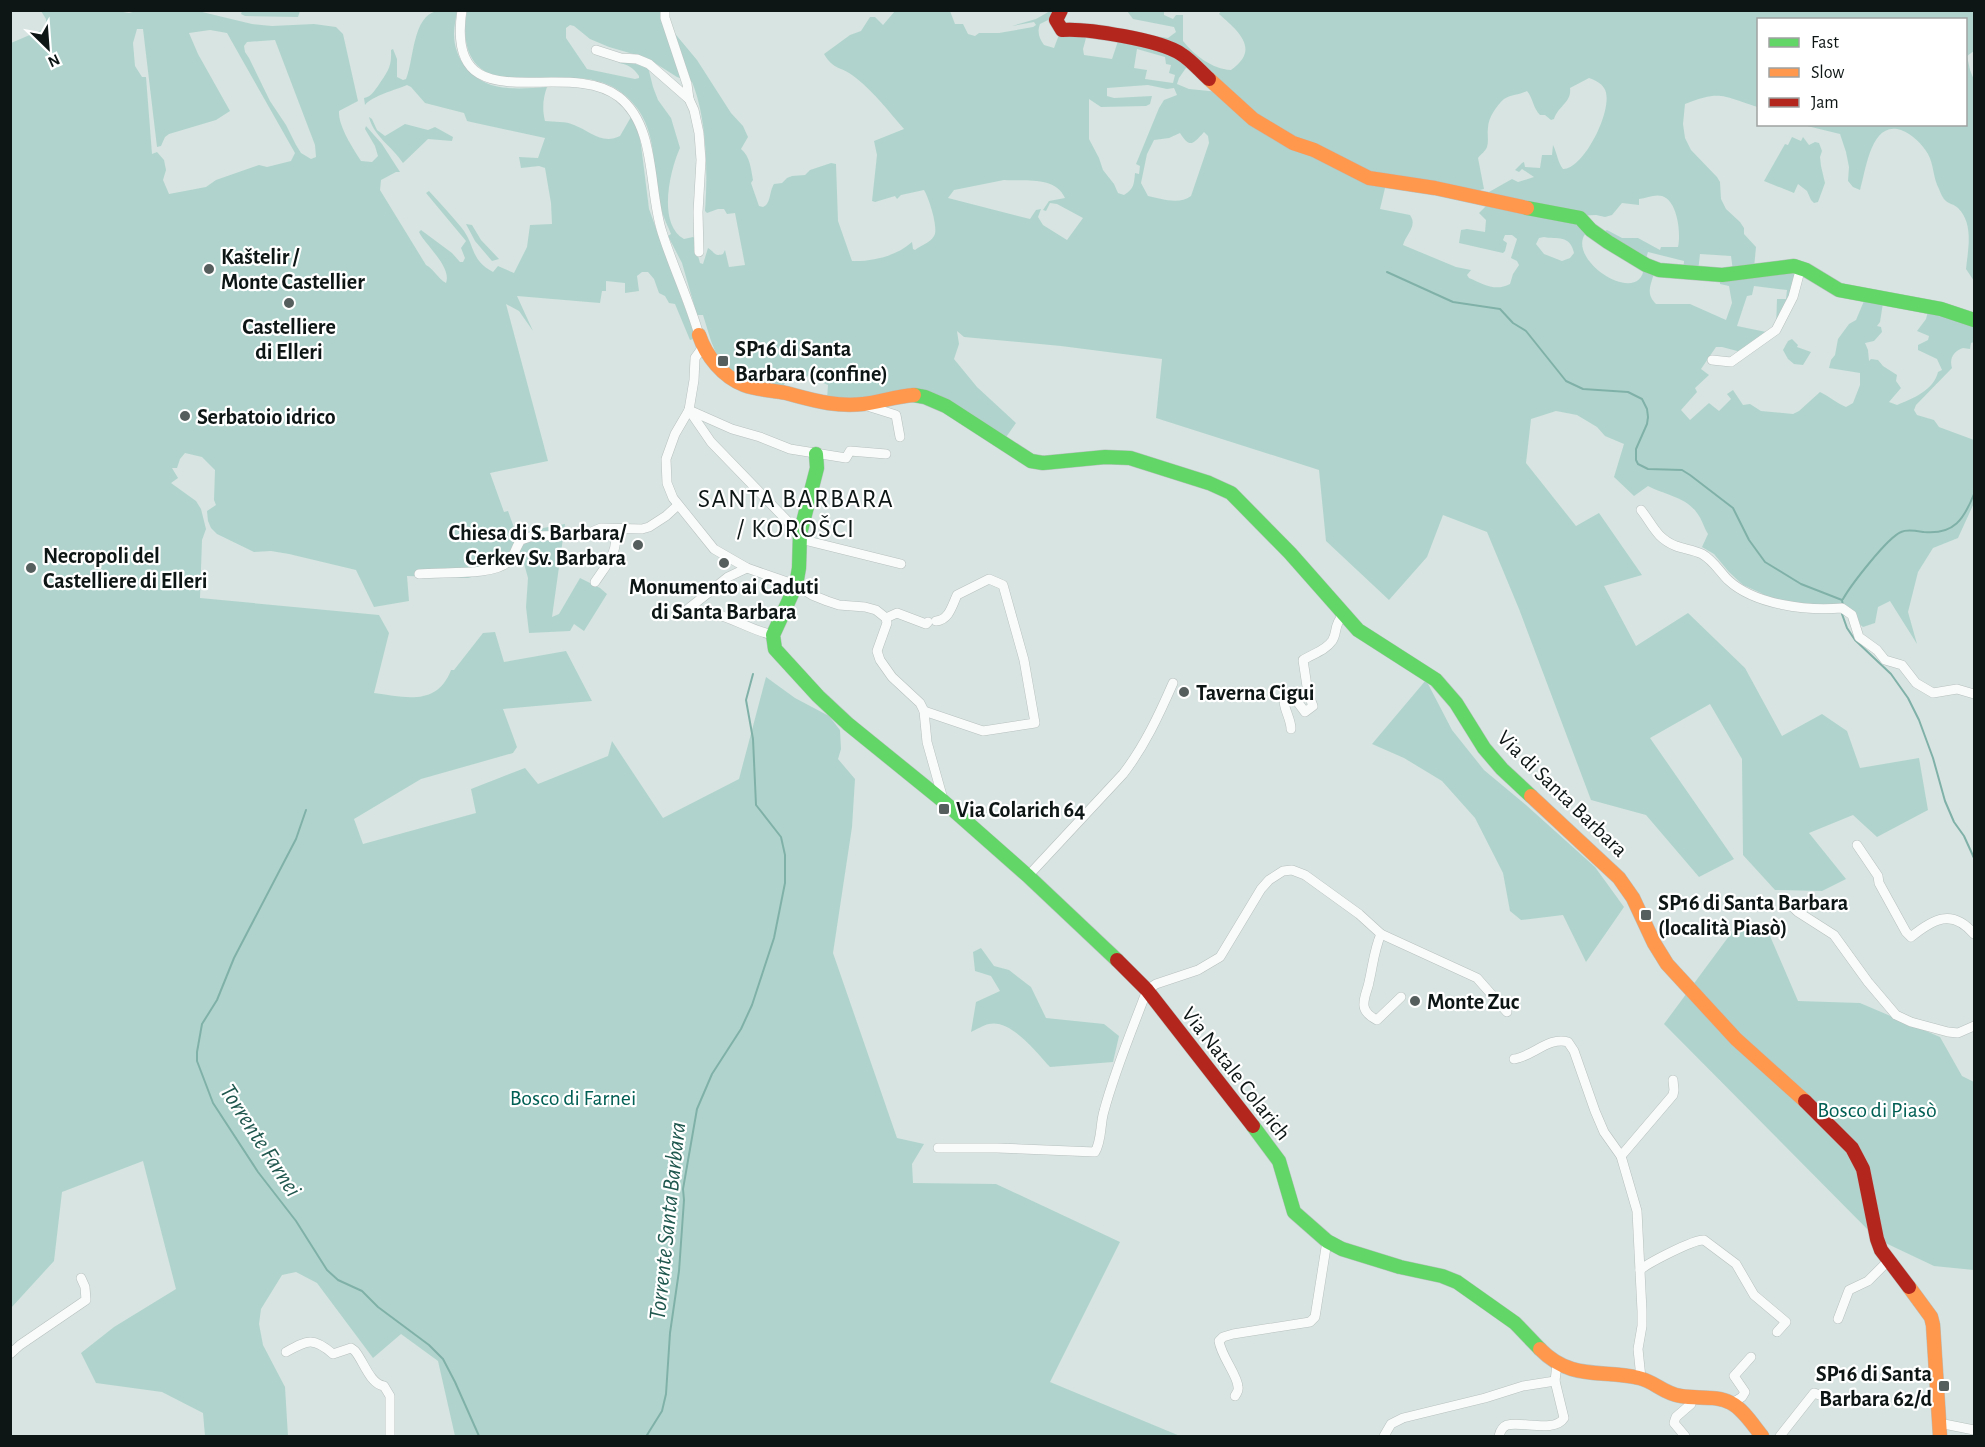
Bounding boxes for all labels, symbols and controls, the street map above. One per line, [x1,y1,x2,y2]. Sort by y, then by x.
north arrow [18,18,78,78]
legend [1757,18,1967,126]
text: Fast [1811,34,1839,52]
text: N [45,51,62,70]
text: Slow [1811,64,1844,82]
text: Jam [1811,94,1839,112]
place label: Kaštelir / Monte Castellier [221,246,365,293]
marker: Kaštelir / Monte Castellier [202,262,216,276]
marker: Castelliere di Elleri [282,296,296,310]
place label: Castelliere di Elleri [242,316,336,363]
place label: SP16 di Santa Barbara (confine) [735,338,888,385]
marker: SP16 di Santa Barbara (confine) [716,354,730,368]
place label: Serbatoio idrico [197,406,336,428]
marker: Serbatoio idrico [178,409,192,423]
district label: SANTA BARBARA / KOROŠCI [698,486,894,542]
place label: Chiesa di S. Barbara/ Cerkev Sv. Barbara [448,522,627,569]
marker: Chiesa di S. Barbara/ Cerkev Sv. Barbara [631,538,645,552]
place label: Necropoli del Castelliere di Elleri [43,545,207,592]
marker: Monumento ai Caduti di Santa Barbara [717,556,731,570]
marker: Necropoli del Castelliere di Elleri [24,561,38,575]
place label: Monumento ai Caduti di Santa Barbara [629,576,819,623]
place label: Taverna Cigui [1196,682,1315,704]
marker: Taverna Cigui [1177,685,1191,699]
street label: Via di Santa Barbara [1493,726,1631,861]
place label: Via Colarich 64 [956,799,1085,821]
marker: Via Colarich 64 [937,802,951,816]
place label: SP16 di Santa Barbara (località Piasò) [1658,892,1849,939]
marker: SP16 di Santa Barbara (località Piasò) [1639,908,1653,922]
place label: Monte Zuc [1427,991,1520,1013]
marker: Monte Zuc [1408,994,1422,1008]
street label: Via Natale Colarich [1178,1003,1295,1144]
water label: Torrente Farnei [215,1080,305,1201]
park label: Bosco di Farnei [510,1087,636,1109]
park label: Bosco di Piasò [1817,1099,1937,1121]
water label: Torrente Santa Barbara [646,1121,690,1321]
place label: SP16 di Santa Barbara 62/d [1816,1363,1932,1410]
marker: SP16 di Santa Barbara 62/d [1937,1379,1951,1393]

